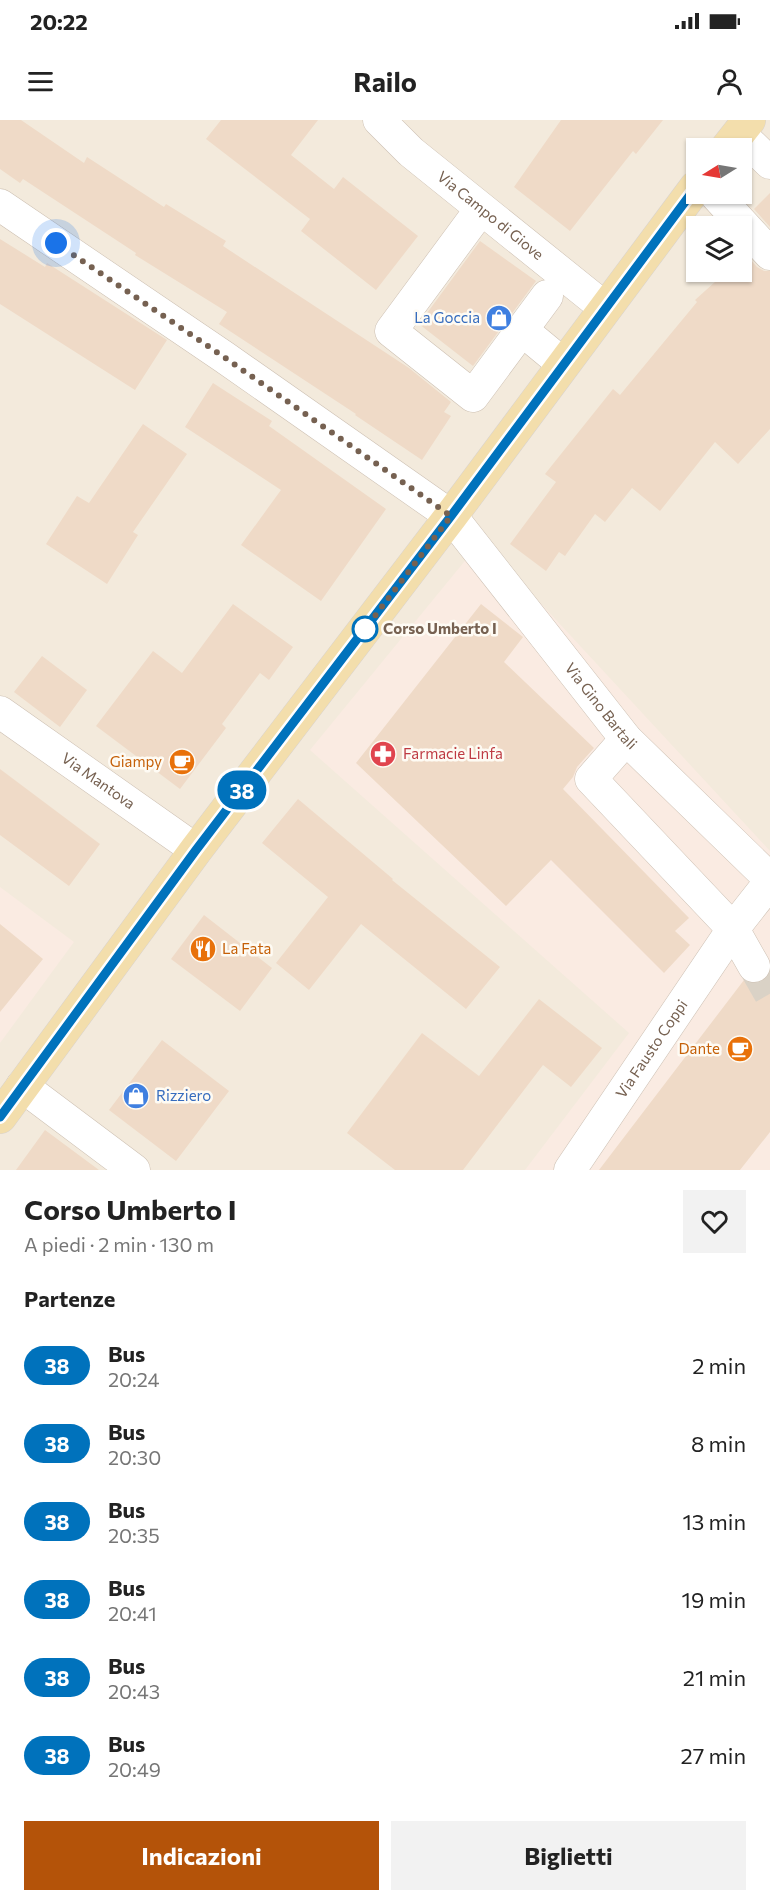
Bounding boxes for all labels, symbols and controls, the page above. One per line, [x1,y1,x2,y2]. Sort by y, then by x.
text: 20:22 [30,8,88,35]
icon: menu [24,65,57,98]
text: Railo [353,65,417,98]
icon: person [713,65,746,98]
north arrow [686,138,752,204]
map controls [686,138,752,282]
street label: Via Campo di Giove [434,167,548,263]
button: layers [686,216,752,282]
your location [41,228,71,258]
shop icon: La Goccia [484,303,514,333]
place label: La Goccia [414,308,480,326]
marker: Corso Umberto I [352,616,378,642]
place label: Corso Umberto I [383,619,497,637]
street label: Via Gino Bartali [562,659,641,753]
pharmacy icon: Farmacie Linfa [368,739,398,769]
place label: Farmacie Linfa [403,744,503,762]
cafe icon: Giampy [167,747,197,777]
street label: Via Mantova [58,748,139,812]
place label: Giampy [110,752,162,770]
line badge: 38 [215,770,269,810]
text: 38 [229,778,255,803]
restaurant icon: La Fata [188,934,218,964]
place label: La Fata [222,939,271,957]
street label: Via Fausto Coppi [611,996,691,1101]
cafe icon: Dante [725,1034,755,1064]
place label: Dante [679,1039,720,1057]
shop icon: Rizziero [121,1081,151,1111]
place label: Rizziero [156,1086,211,1104]
button: heart [683,1190,746,1253]
text: Corso Umberto I [24,1192,236,1226]
text: A piedi · 2 min · 130 m [24,1232,214,1256]
text: Partenze [24,1285,115,1312]
text: Bus [108,1340,145,1367]
text: 2 min [692,1352,746,1379]
text: 38 [44,1353,70,1378]
text: 20:24 [108,1367,160,1391]
text: Bus [108,1418,145,1445]
text: 8 min [691,1430,746,1457]
text: 38 [44,1431,70,1456]
text: 20:30 [108,1445,161,1469]
text: Bus [108,1496,145,1523]
text: 13 min [682,1508,746,1535]
text: 38 [44,1509,70,1534]
text: 20:35 [108,1523,160,1547]
text: Bus [108,1574,145,1601]
text: 19 min [682,1586,746,1613]
text: 38 [44,1587,70,1612]
text: 20:41 [108,1601,157,1625]
text: Bus [108,1652,145,1679]
text: 21 min [683,1664,746,1691]
text: 38 [44,1665,70,1690]
text: 20:43 [108,1679,160,1703]
text: Bus [108,1730,145,1757]
text: 27 min [681,1742,746,1769]
text: 38 [44,1743,70,1768]
text: 20:49 [108,1757,161,1781]
button: Indicazioni [24,1821,379,1890]
button: Biglietti [391,1821,746,1890]

